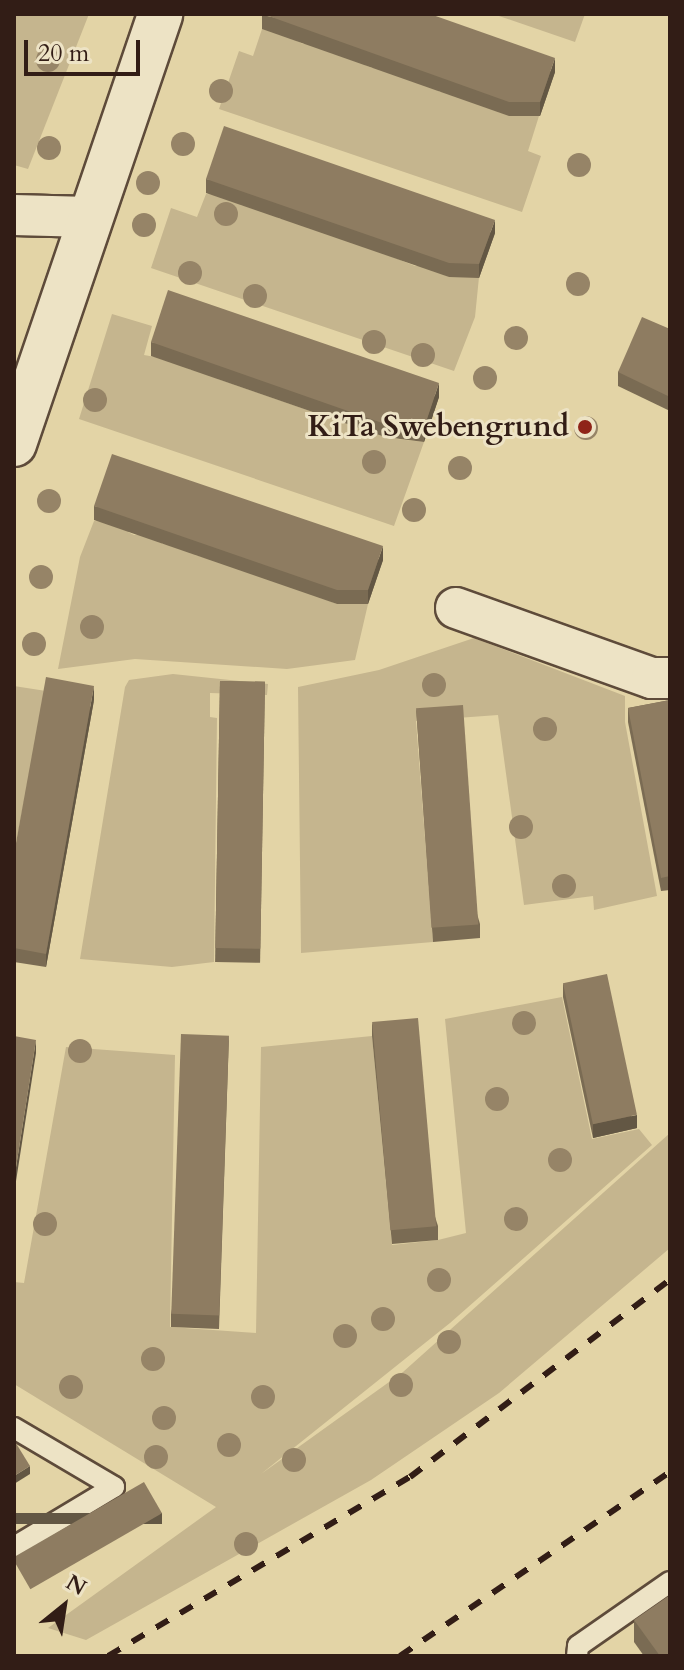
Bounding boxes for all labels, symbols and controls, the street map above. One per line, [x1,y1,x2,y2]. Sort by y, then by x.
scale bar [28,24,144,74]
text: 20 m [38,37,89,70]
place label: KiTa Swebengrund [308,409,569,445]
marker: KiTa Swebengrund [576,418,594,436]
north arrow [24,1566,104,1646]
text: N [60,1567,92,1603]

